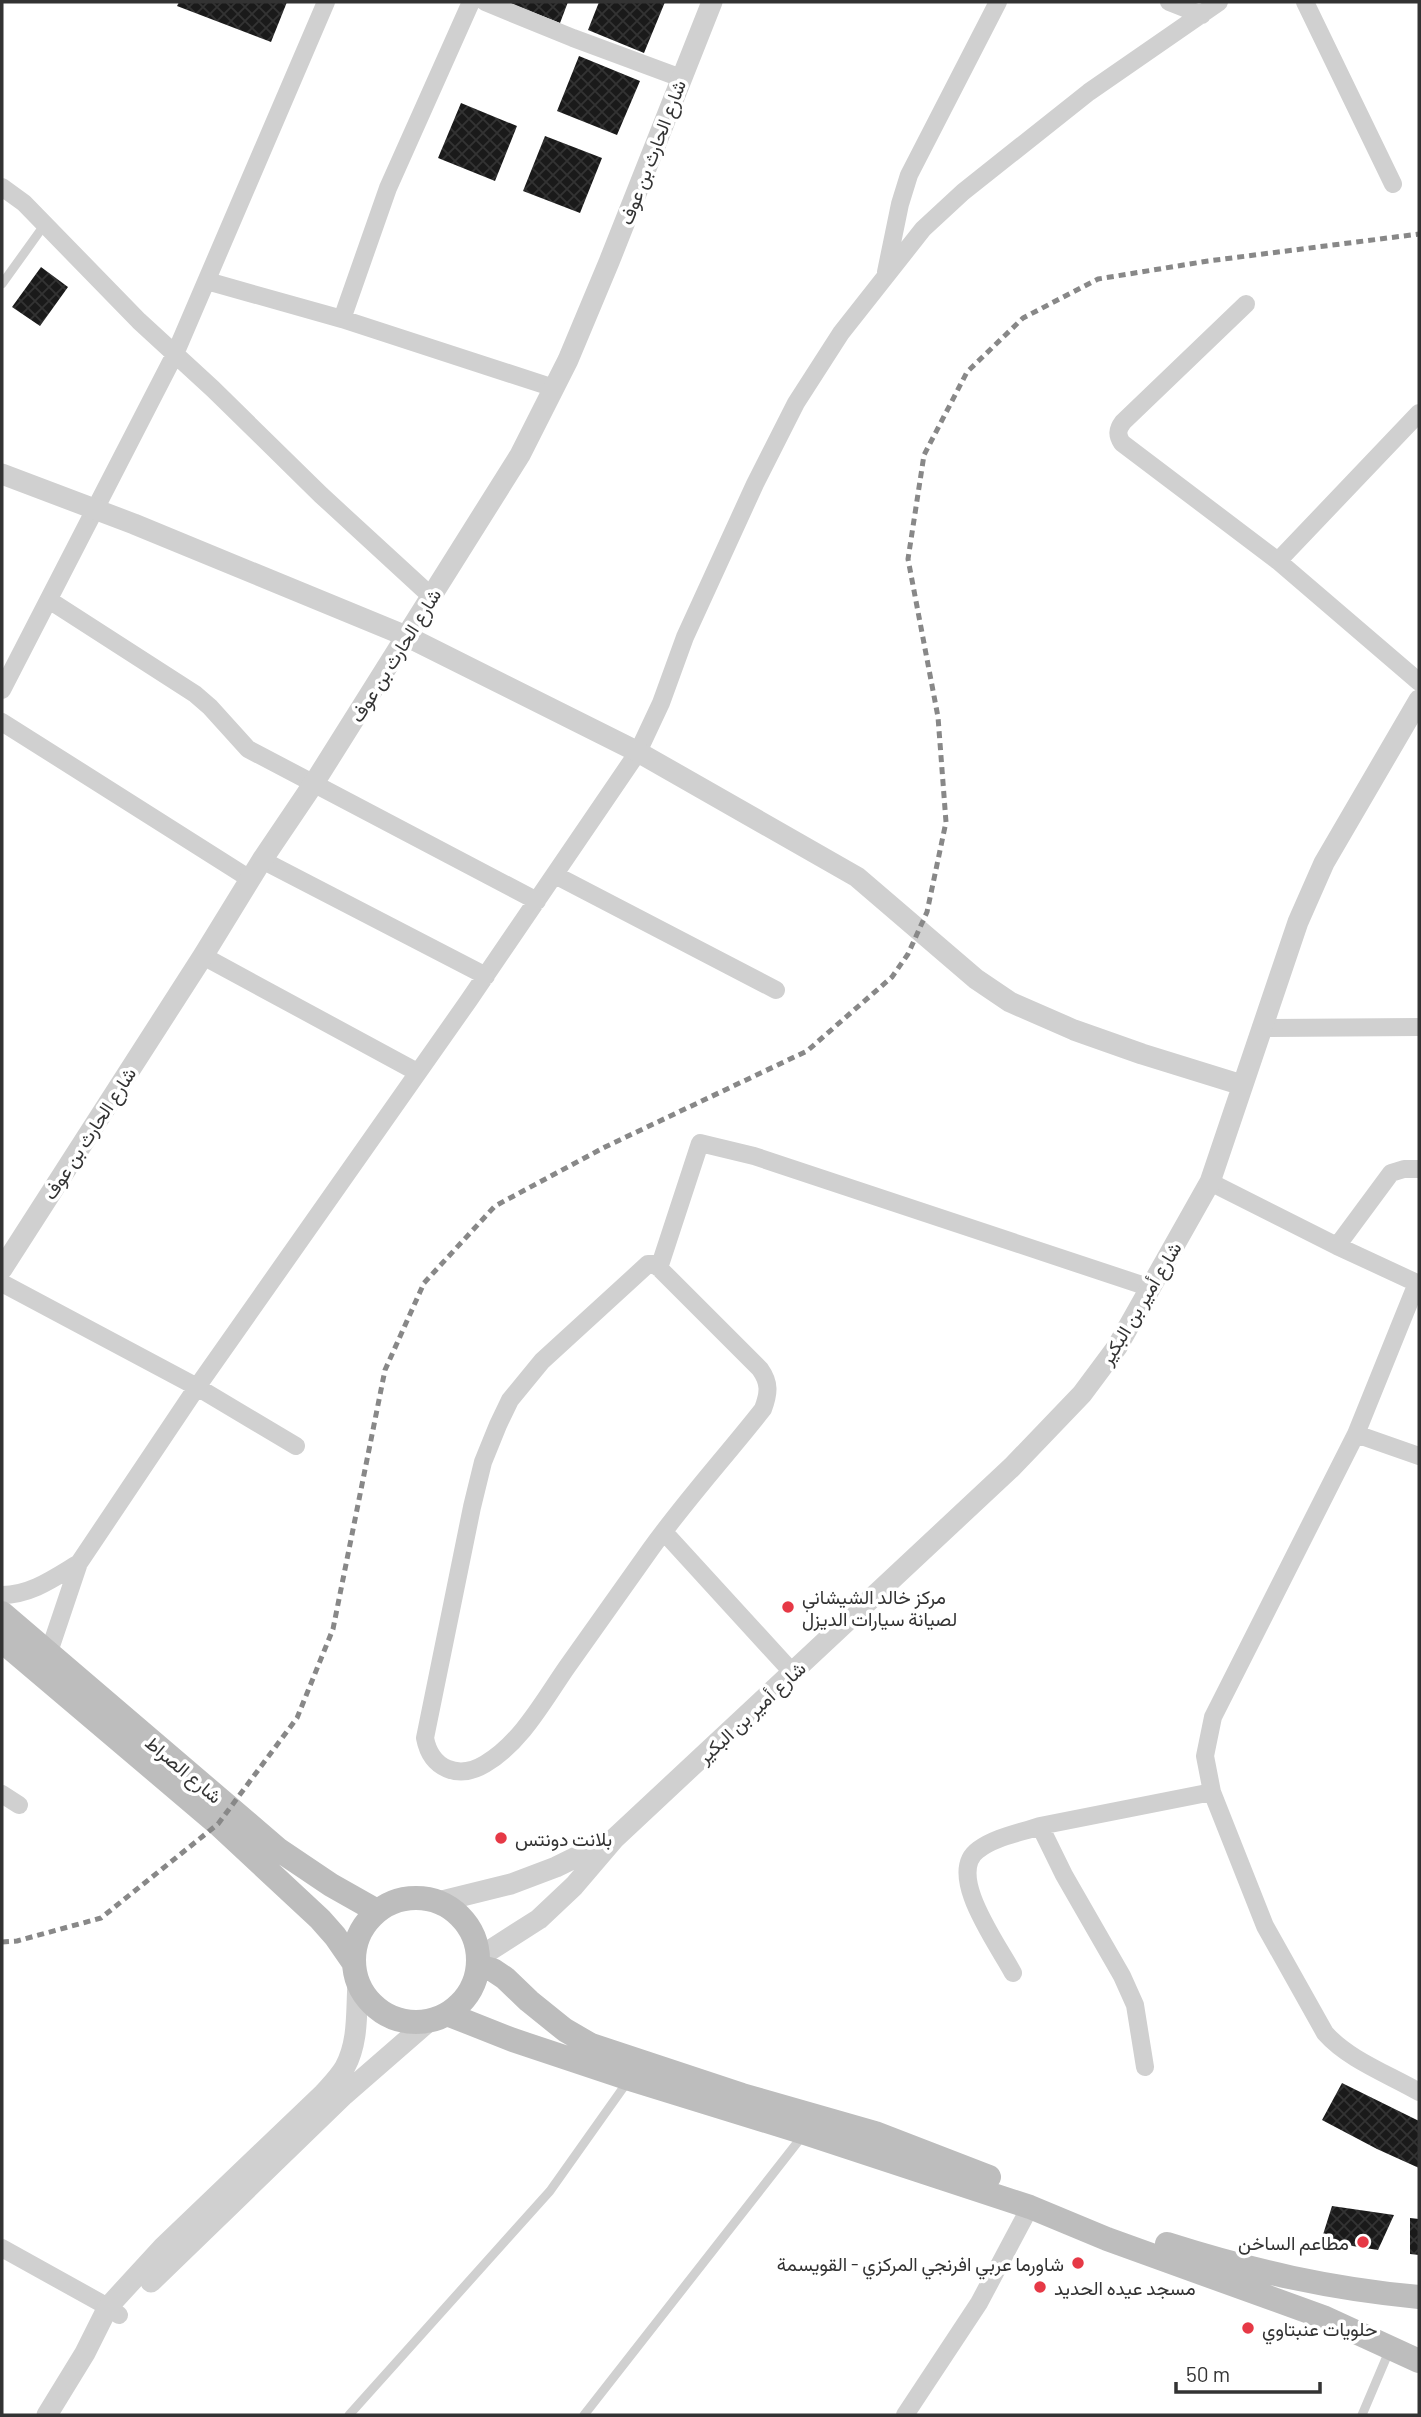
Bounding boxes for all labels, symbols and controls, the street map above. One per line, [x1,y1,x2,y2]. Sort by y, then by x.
street label: شارع الحارث بن عوف [614,76,692,228]
street label: شارع الحارث بن عوف [345,584,447,727]
street label: شارع الحارث بن عوف [38,1062,142,1205]
street label: شارع أمير بن البكير [1094,1237,1187,1371]
place label: مركز خالد الشيشاني لصيانة سيارات الديزل [802,1585,957,1631]
marker: مركز خالد الشيشاني لصيانة سيارات الديزل [780,1599,796,1615]
street label: شارع أمير بن البكير [691,1656,811,1770]
street label: شارع الصراط [140,1730,227,1809]
place label: بلانت دونتس [515,1827,612,1851]
marker: بلانت دونتس [493,1830,509,1846]
place label: مطاعم الساخن [1238,2231,1349,2256]
marker: مطاعم الساخن [1355,2234,1371,2250]
place label: شاورما عربي افرنجي المركزي - القويسمة [777,2252,1064,2280]
marker: شاورما عربي افرنجي المركزي - القويسمة [1070,2255,1086,2271]
place label: مسجد عيده الحديد [1054,2276,1196,2300]
marker: مسجد عيده الحديد [1032,2279,1048,2295]
place label: حلويات عنبتاوي [1262,2317,1378,2345]
marker: حلويات عنبتاوي [1240,2320,1256,2336]
scale bar [1176,2350,1320,2394]
text: 50 m [1186,2361,1230,2386]

